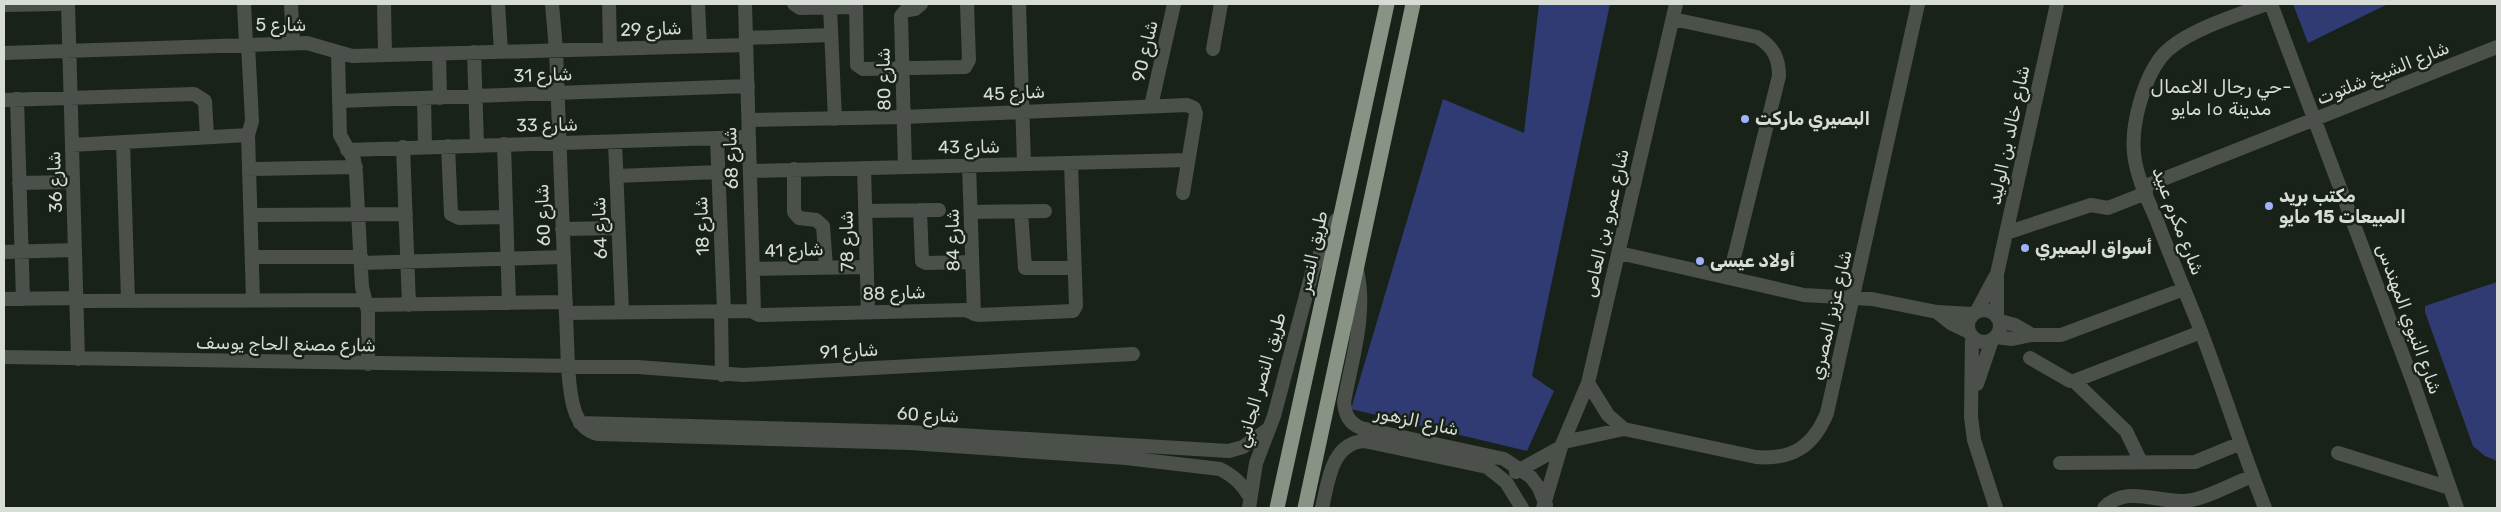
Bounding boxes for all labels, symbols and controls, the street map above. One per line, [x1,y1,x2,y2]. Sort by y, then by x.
street label: شارع 5 [256,14,307,37]
street label: شارع 29 [620,17,682,42]
street label: شارع 90 [1127,18,1164,84]
street label: شارع الشيخ شلتوت [2313,36,2453,111]
street label: شارع 80 [872,47,897,111]
street label: شارع 31 [513,63,573,88]
street label: شارع خالد بن الوليد [1983,63,2035,207]
district label: حي رجال الاعمال- مدينة ١٥ مايو [2150,75,2292,120]
street label: شارع 45 [982,80,1046,107]
place label: البصيري ماركت [1755,108,1870,132]
street label: شارع 33 [516,113,578,138]
marker: البصيري ماركت [1739,113,1751,125]
street label: شارع 68 [719,126,744,190]
street label: شارع 43 [938,135,1000,160]
street label: شارع عمرو بن العاص [1578,147,1635,300]
street label: شارع 36 [43,151,68,213]
street label: شارع مكرم عبيد [2146,164,2209,279]
street label: شارع 60 [531,183,556,247]
place label: مكتب بريد المبيعات 15 مايو [2279,185,2406,228]
street label: شارع 64 [588,196,613,260]
street label: شارع 18 [690,196,715,256]
marker: مكتب بريد المبيعات 15 مايو [2263,200,2275,212]
street label: شارع 84 [941,208,966,272]
street label: طريق النصر [1293,209,1332,296]
street label: شارع 78 [835,210,860,272]
place label: أسواق البصيري [2035,237,2152,261]
street label: شارع 41 [764,238,824,263]
street label: شارع النبوي المهندس [2371,241,2446,398]
marker: أسواق البصيري [2019,242,2031,254]
street label: شارع عزيز المصري [1805,248,1858,382]
place label: أولاد عيسى [1710,250,1795,272]
marker: أولاد عيسى [1694,255,1706,267]
street label: شارع 88 [862,281,926,306]
street label: طريق النصر الجانبي [1231,310,1293,451]
street label: شارع مصنع الحاج يوسف [196,331,376,359]
street label: شارع 91 [819,338,879,365]
street label: شارع الزهور [1372,401,1461,442]
street label: شارع 60 [896,402,960,429]

